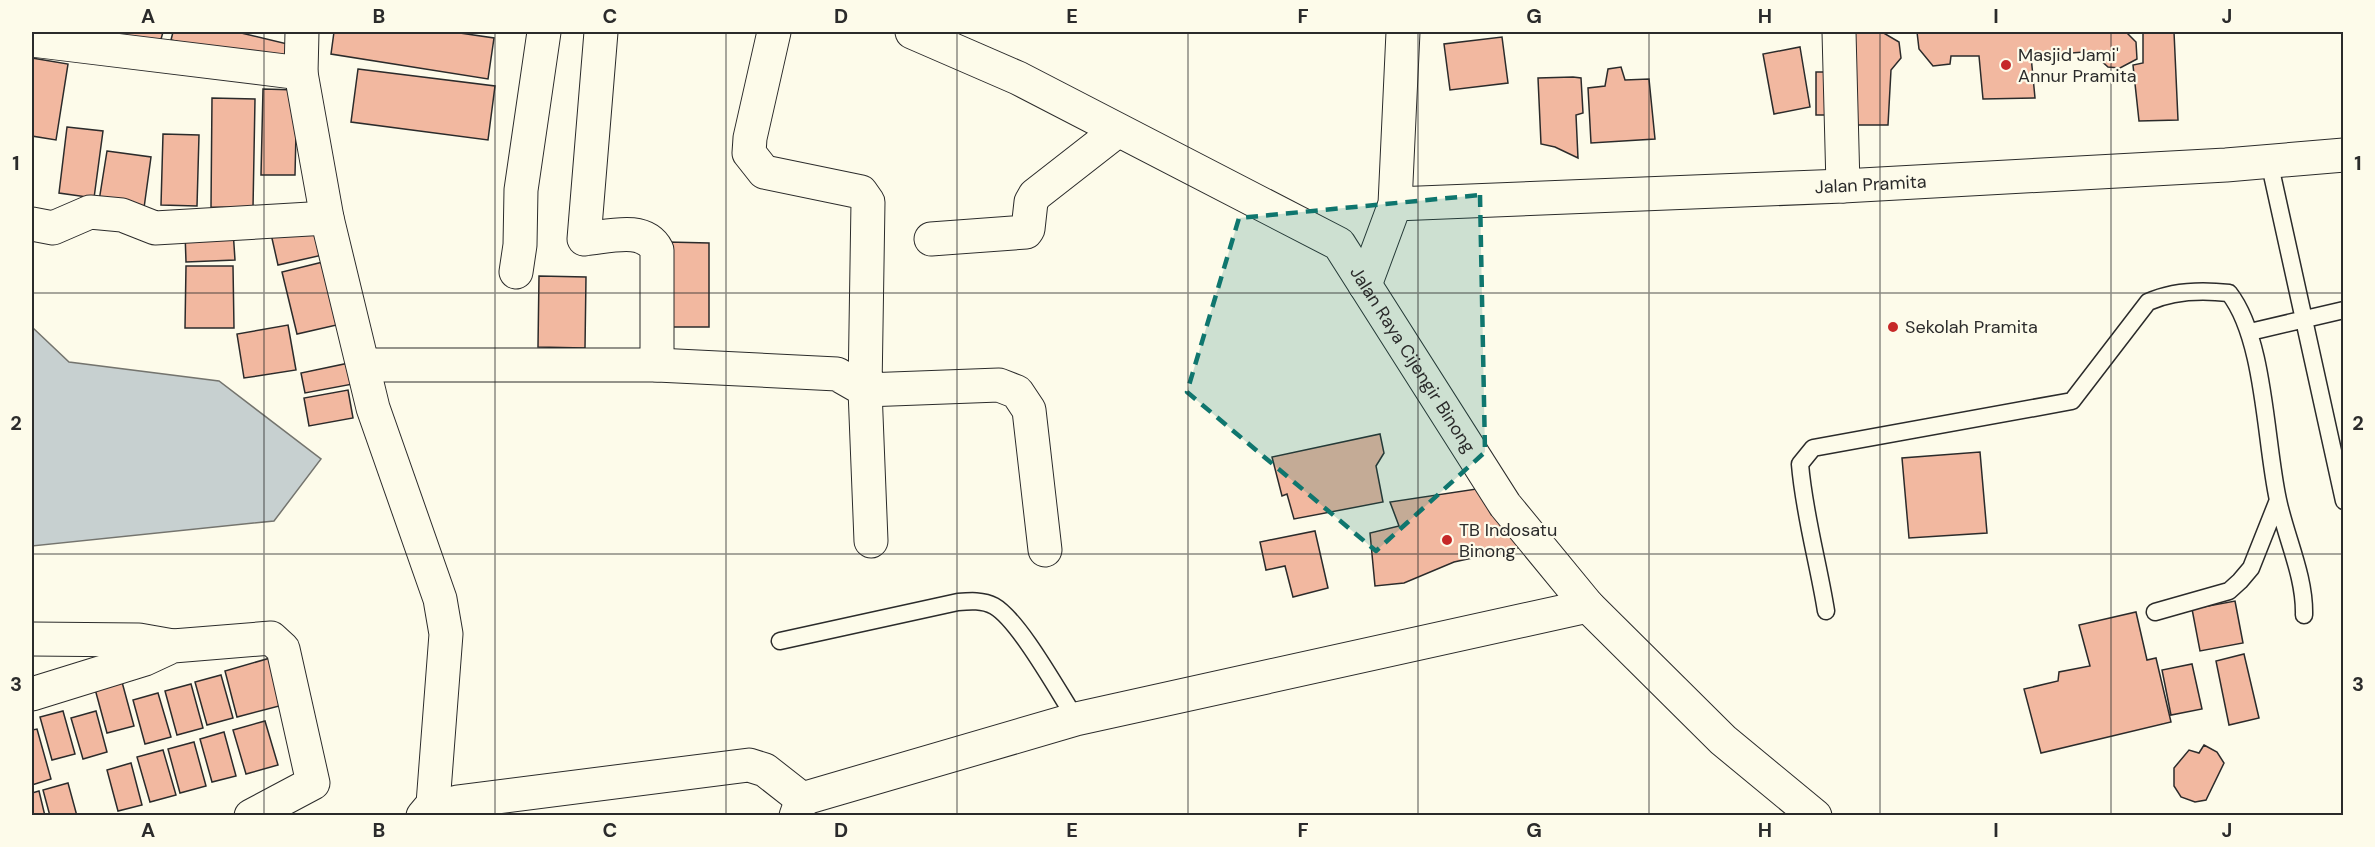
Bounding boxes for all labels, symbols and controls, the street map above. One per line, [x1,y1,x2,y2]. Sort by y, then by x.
text: A [141,3,155,29]
text: B [373,3,385,29]
text: C [603,3,617,29]
text: D [834,3,848,29]
text: E [1066,3,1078,29]
text: F [1297,3,1309,29]
text: G [1526,3,1542,29]
text: H [1758,3,1772,29]
text: I [1993,3,1999,29]
text: J [2222,3,2232,29]
place label: Masjid Jami' Annur Pramita [2018,43,2136,88]
marker: Masjid Jami' Annur Pramita [1999,58,2013,72]
text: 1 [12,150,20,176]
text: 1 [2354,150,2362,176]
street label: Jalan Pramita [1814,169,1927,199]
street label: Jalan Raya Cijengir Binong [1344,262,1481,457]
place label: Sekolah Pramita [1905,315,2038,339]
marker: Sekolah Pramita [1886,320,1900,334]
text: 2 [10,410,22,436]
text: 2 [2352,410,2364,436]
place label: TB Indosatu Binong [1459,518,1557,563]
marker: TB Indosatu Binong [1440,533,1454,547]
text: 3 [10,671,22,697]
text: 3 [2352,671,2364,697]
text: A [141,817,155,843]
text: B [373,817,385,843]
text: C [603,817,617,843]
text: D [834,817,848,843]
text: E [1066,817,1078,843]
text: F [1297,817,1309,843]
text: G [1526,817,1542,843]
text: H [1758,817,1772,843]
text: I [1993,817,1999,843]
text: J [2222,817,2232,843]

